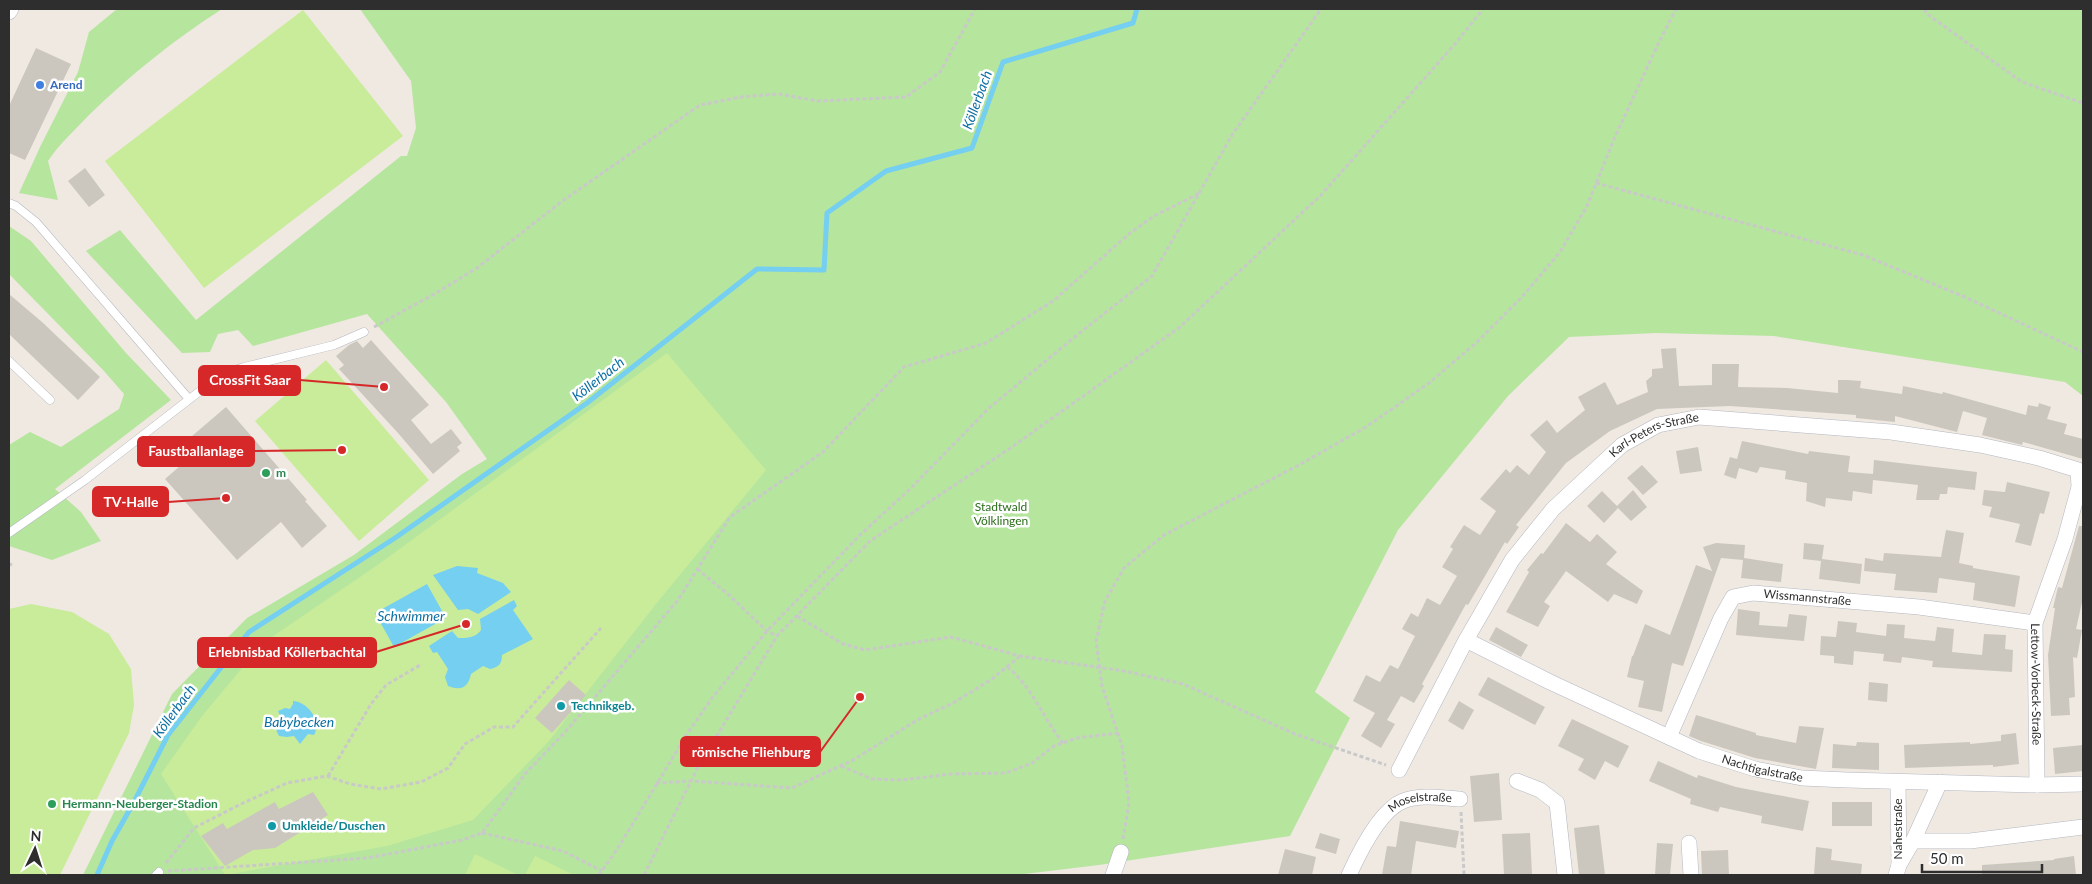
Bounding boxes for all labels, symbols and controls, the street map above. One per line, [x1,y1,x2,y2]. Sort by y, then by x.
water label: Köllerbach [958,68,995,132]
place label: Arend [49,77,83,92]
marker: Arend [34,79,46,91]
water label: Köllerbach [568,353,627,404]
callout: CrossFit Saar [199,366,300,395]
text: CrossFit Saar [209,371,292,388]
street label: Karl-Peters-Straße [1606,409,1700,460]
callout: Faustballanlage [138,437,254,466]
text: Faustballanlage [148,442,244,459]
place label: m [276,465,286,480]
marker: m [260,467,272,479]
callout: TV-Halle [93,487,168,516]
text: TV-Halle [103,493,159,510]
park label: Stadtwald Völklingen [974,499,1028,528]
street label: Wissmannstraße [1763,586,1852,608]
water label: Schwimmer [377,607,445,624]
street label: Lettow-Vorbeck-Straße [2028,623,2045,745]
callout: Erlebnisbad Köllerbachtal [198,638,376,667]
text: Erlebnisbad Köllerbachtal [208,643,366,660]
water label: Köllerbach [149,681,199,741]
place label: Technikgeb. [571,698,634,713]
marker: Technikgeb. [555,700,567,712]
water label: Babybecken [264,713,334,730]
callout: römische Fliehburg [681,737,820,766]
text: römische Fliehburg [692,743,811,760]
street label: Nachtigalstraße [1720,751,1804,785]
street label: Moselstraße [1385,789,1453,815]
place label: Hermann-Neuberger-Stadion [62,796,218,811]
marker: Hermann-Neuberger-Stadion [46,798,58,810]
street label: Nahestraße [1890,798,1905,860]
place label: Umkleide/Duschen [282,818,385,833]
marker: Umkleide/Duschen [266,820,278,832]
north arrow [10,824,60,874]
text: N [30,827,42,844]
scale bar [1922,842,2042,874]
text: 50 m [1930,849,1964,867]

